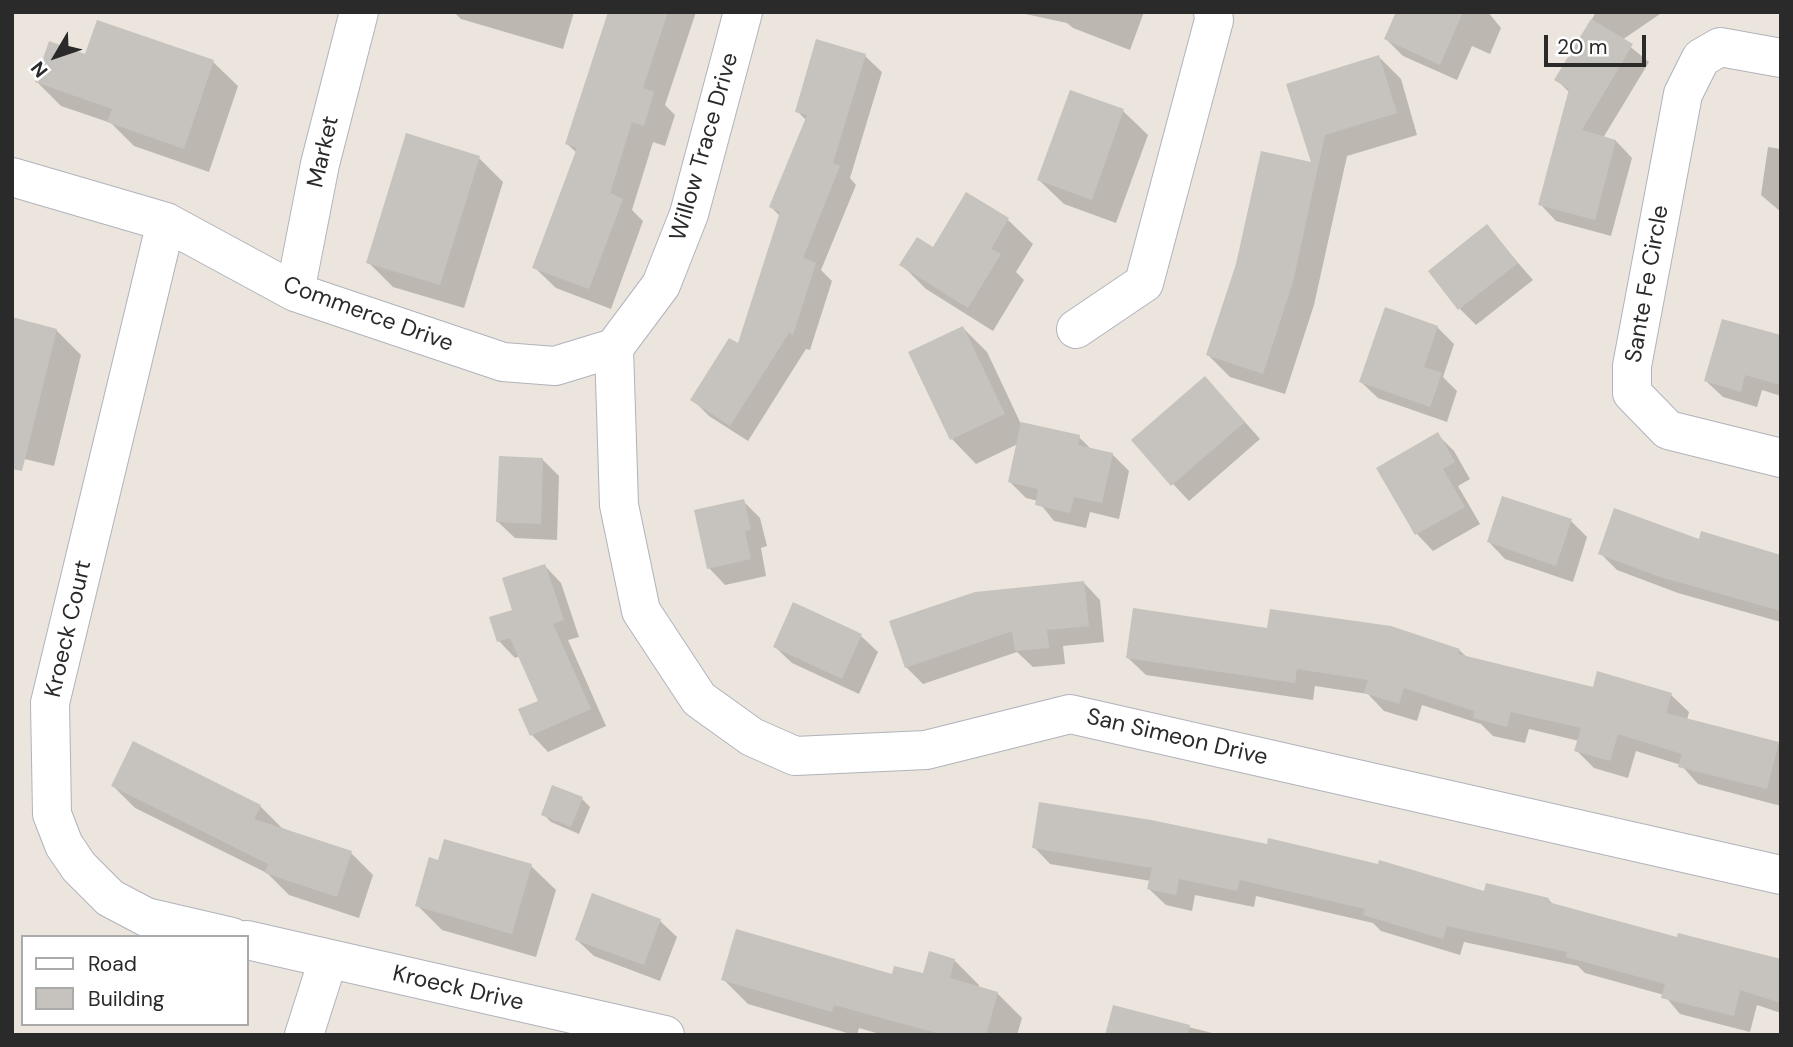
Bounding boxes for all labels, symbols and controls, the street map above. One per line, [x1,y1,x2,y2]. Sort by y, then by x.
north arrow [21,21,91,91]
scale bar [1548,21,1650,65]
text: 20 m [1557,33,1608,61]
street label: Willow Trace Drive [665,50,745,244]
text: N [25,56,53,83]
street label: Market [302,113,346,191]
street label: Sante Fe Circle [1621,203,1675,365]
street label: Commerce Drive [279,271,457,359]
street label: Kroeck Court [40,558,98,700]
street label: San Simeon Drive [1084,704,1270,772]
legend [21,935,248,1026]
text: Road [88,950,137,978]
street label: Kroeck Drive [390,961,526,1017]
text: Building [88,985,164,1013]

